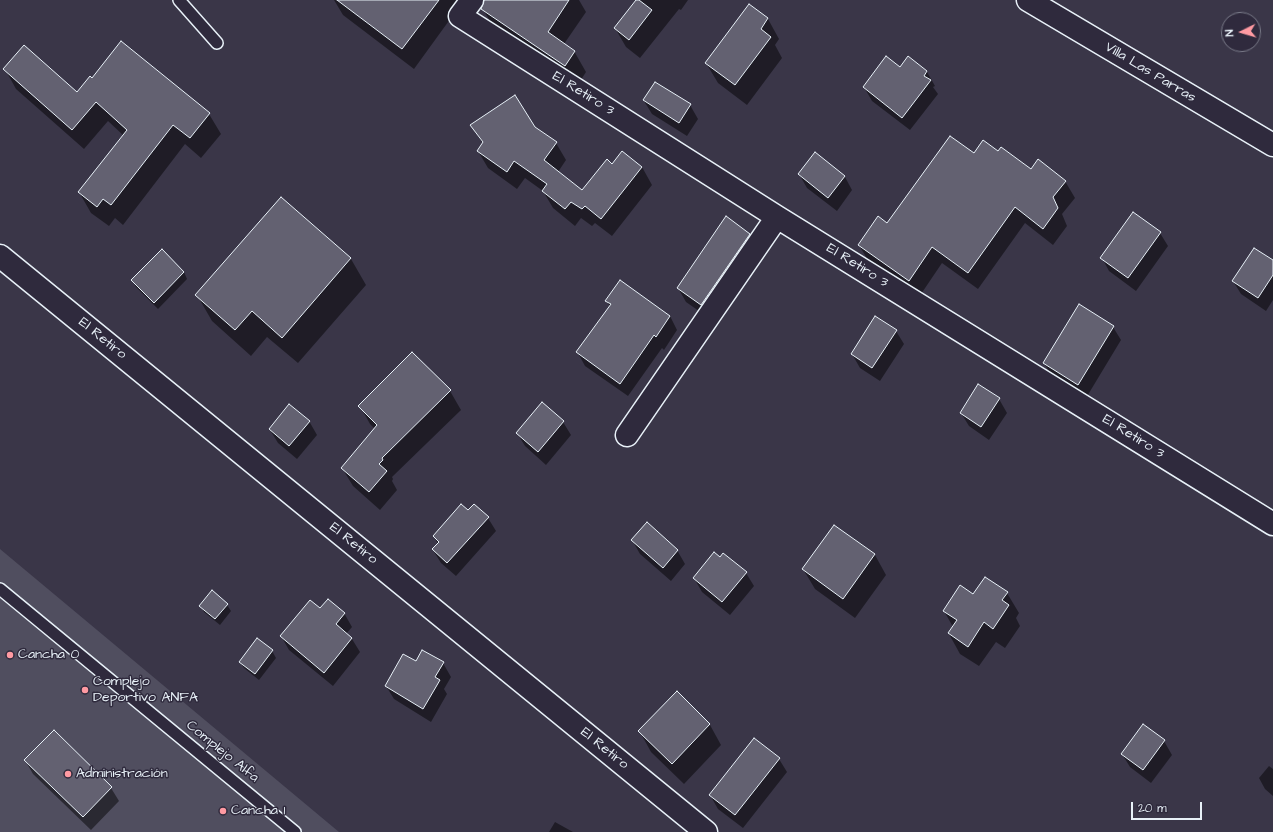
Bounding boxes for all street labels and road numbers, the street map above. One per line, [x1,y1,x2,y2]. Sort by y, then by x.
street label: Villa Las Parras [1101,39,1199,107]
street label: El Retiro 3 [549,68,617,120]
street label: El Retiro 3 [823,240,891,292]
street label: El Retiro [75,315,129,363]
street label: El Retiro 3 [1099,411,1167,463]
street label: El Retiro [326,520,380,568]
street label: Complejo Alfa [182,718,262,786]
street label: El Retiro [577,725,631,773]

